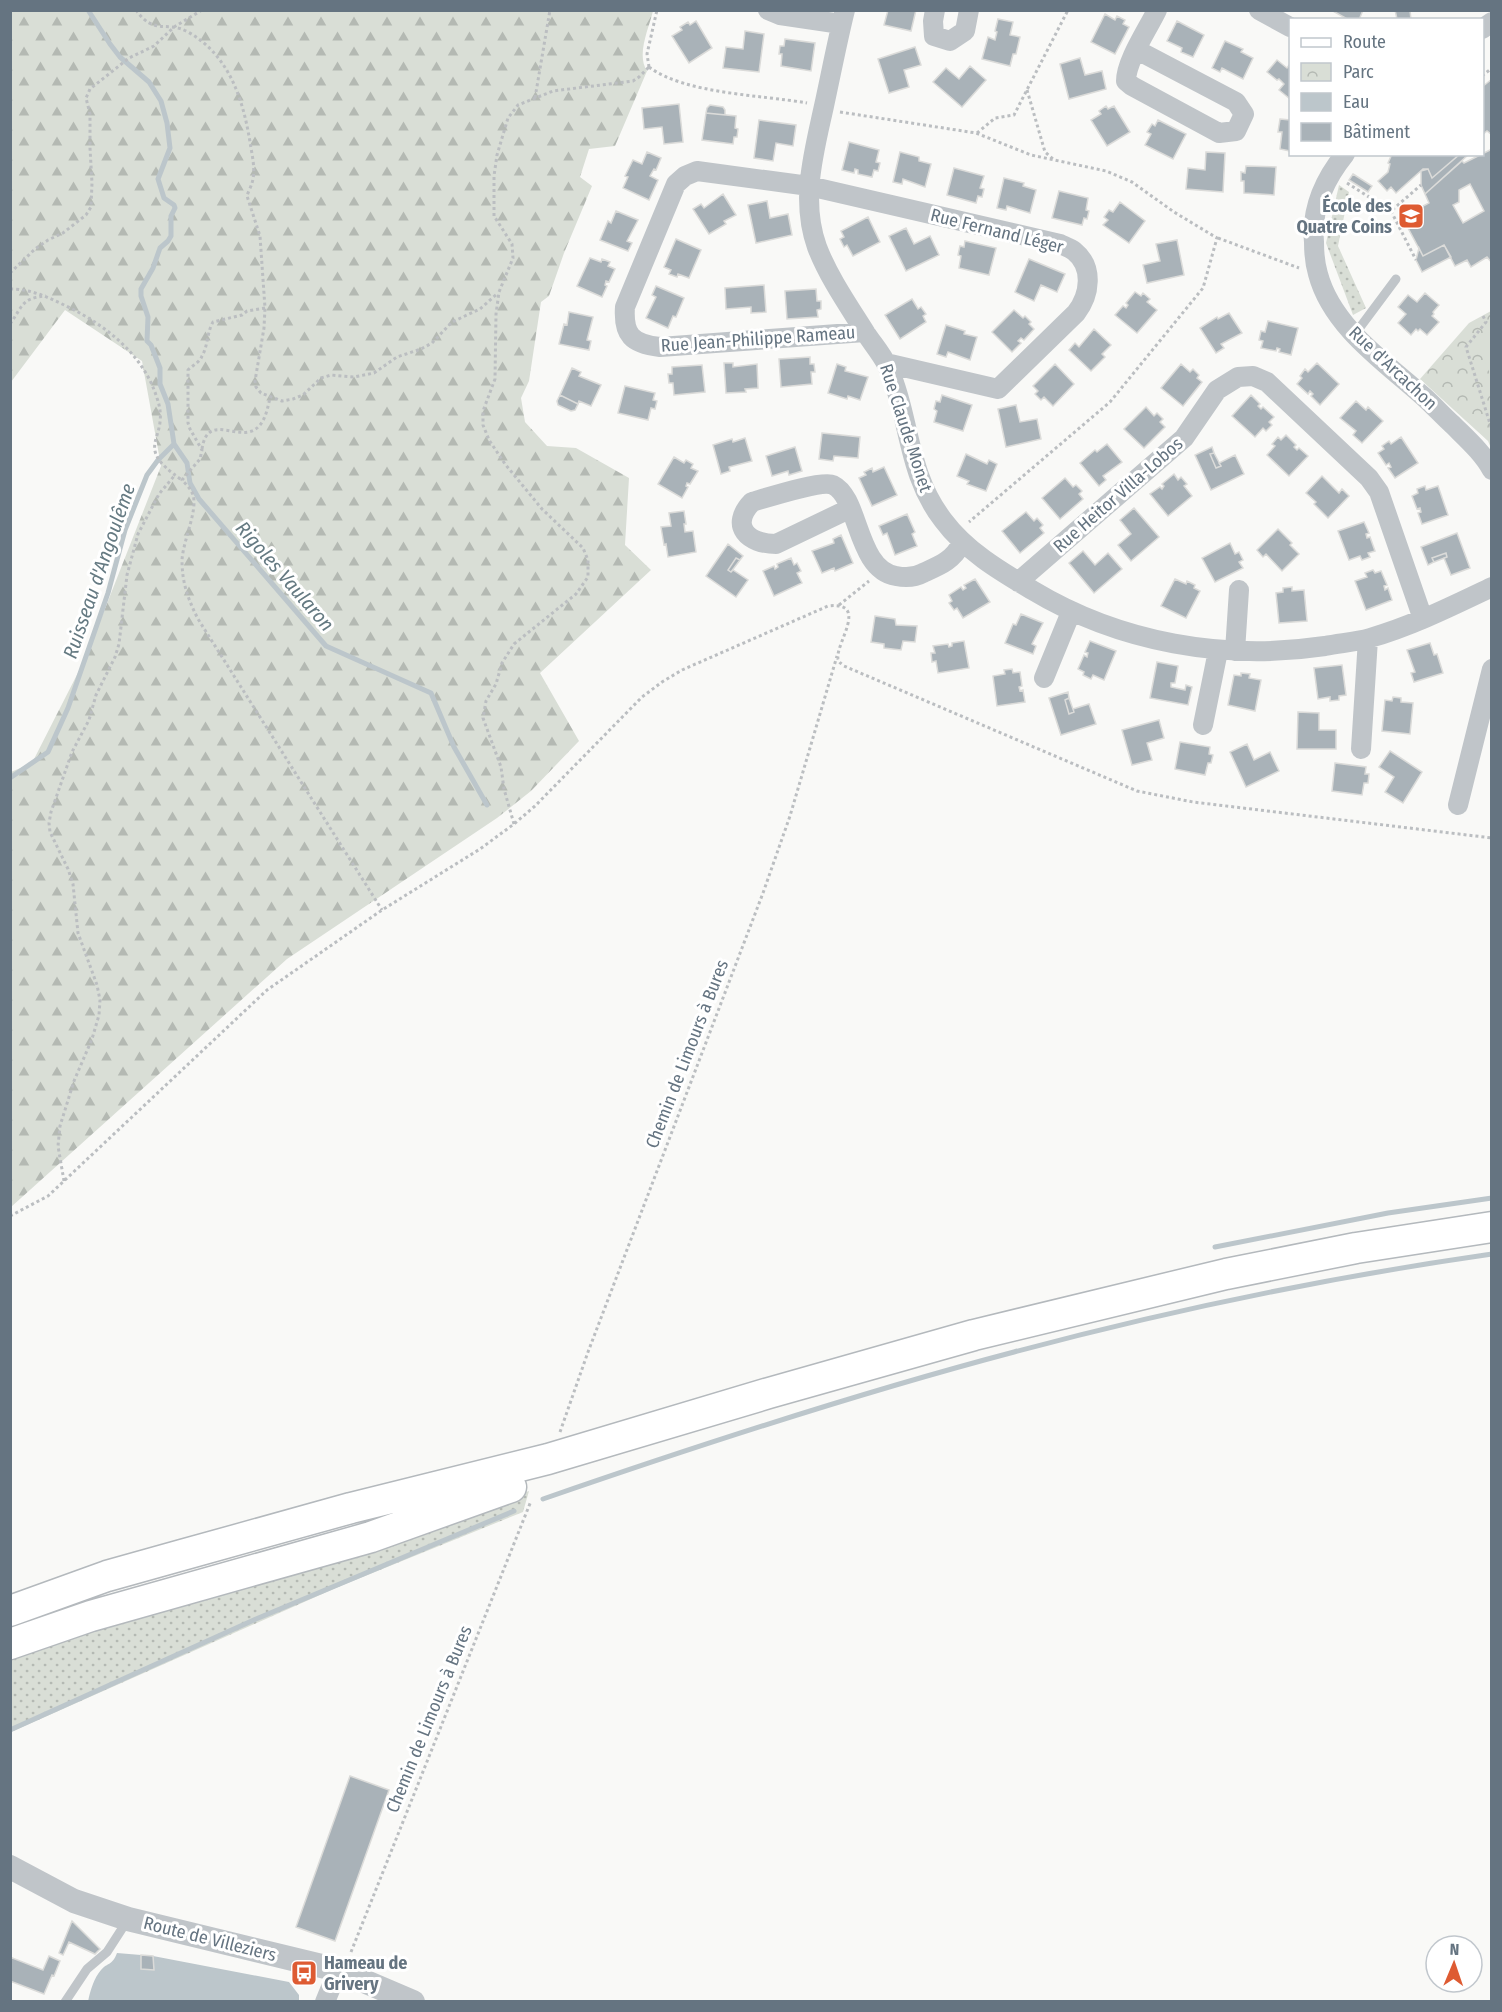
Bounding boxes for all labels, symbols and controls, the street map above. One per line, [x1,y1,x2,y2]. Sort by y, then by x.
legend [1289,18,1484,156]
text: Route [1343,31,1386,53]
text: Parc [1343,61,1374,83]
text: Eau [1343,91,1369,113]
text: Bâtiment [1343,121,1410,143]
place label: École des Quatre Coins [1296,194,1392,238]
school or university icon: École des Quatre Coins [1396,201,1426,231]
street label: Rue Fernand Léger [928,204,1066,258]
street label: Rue Jean-Philippe Rameau [660,321,856,357]
street label: Rue d'Arcachon [1344,321,1442,415]
street label: Rue Claude Monet [875,361,937,495]
street label: Rue Heitor Villa-Lobos [1049,433,1188,557]
water label: Ruisseau d'Angoulême [58,480,140,662]
water label: Rigoles Vaularon [231,516,339,636]
street label: Chemin de Limours à Bures [641,956,733,1151]
street label: Chemin de Limours à Bures [381,1622,477,1816]
street label: Route de Villeziers [141,1912,279,1966]
north arrow [1424,1934,1484,1994]
text: N [1449,1940,1460,1959]
place label: Hameau de Grivery [324,1952,407,1995]
bus stop icon: Hameau de Grivery [289,1958,319,1988]

